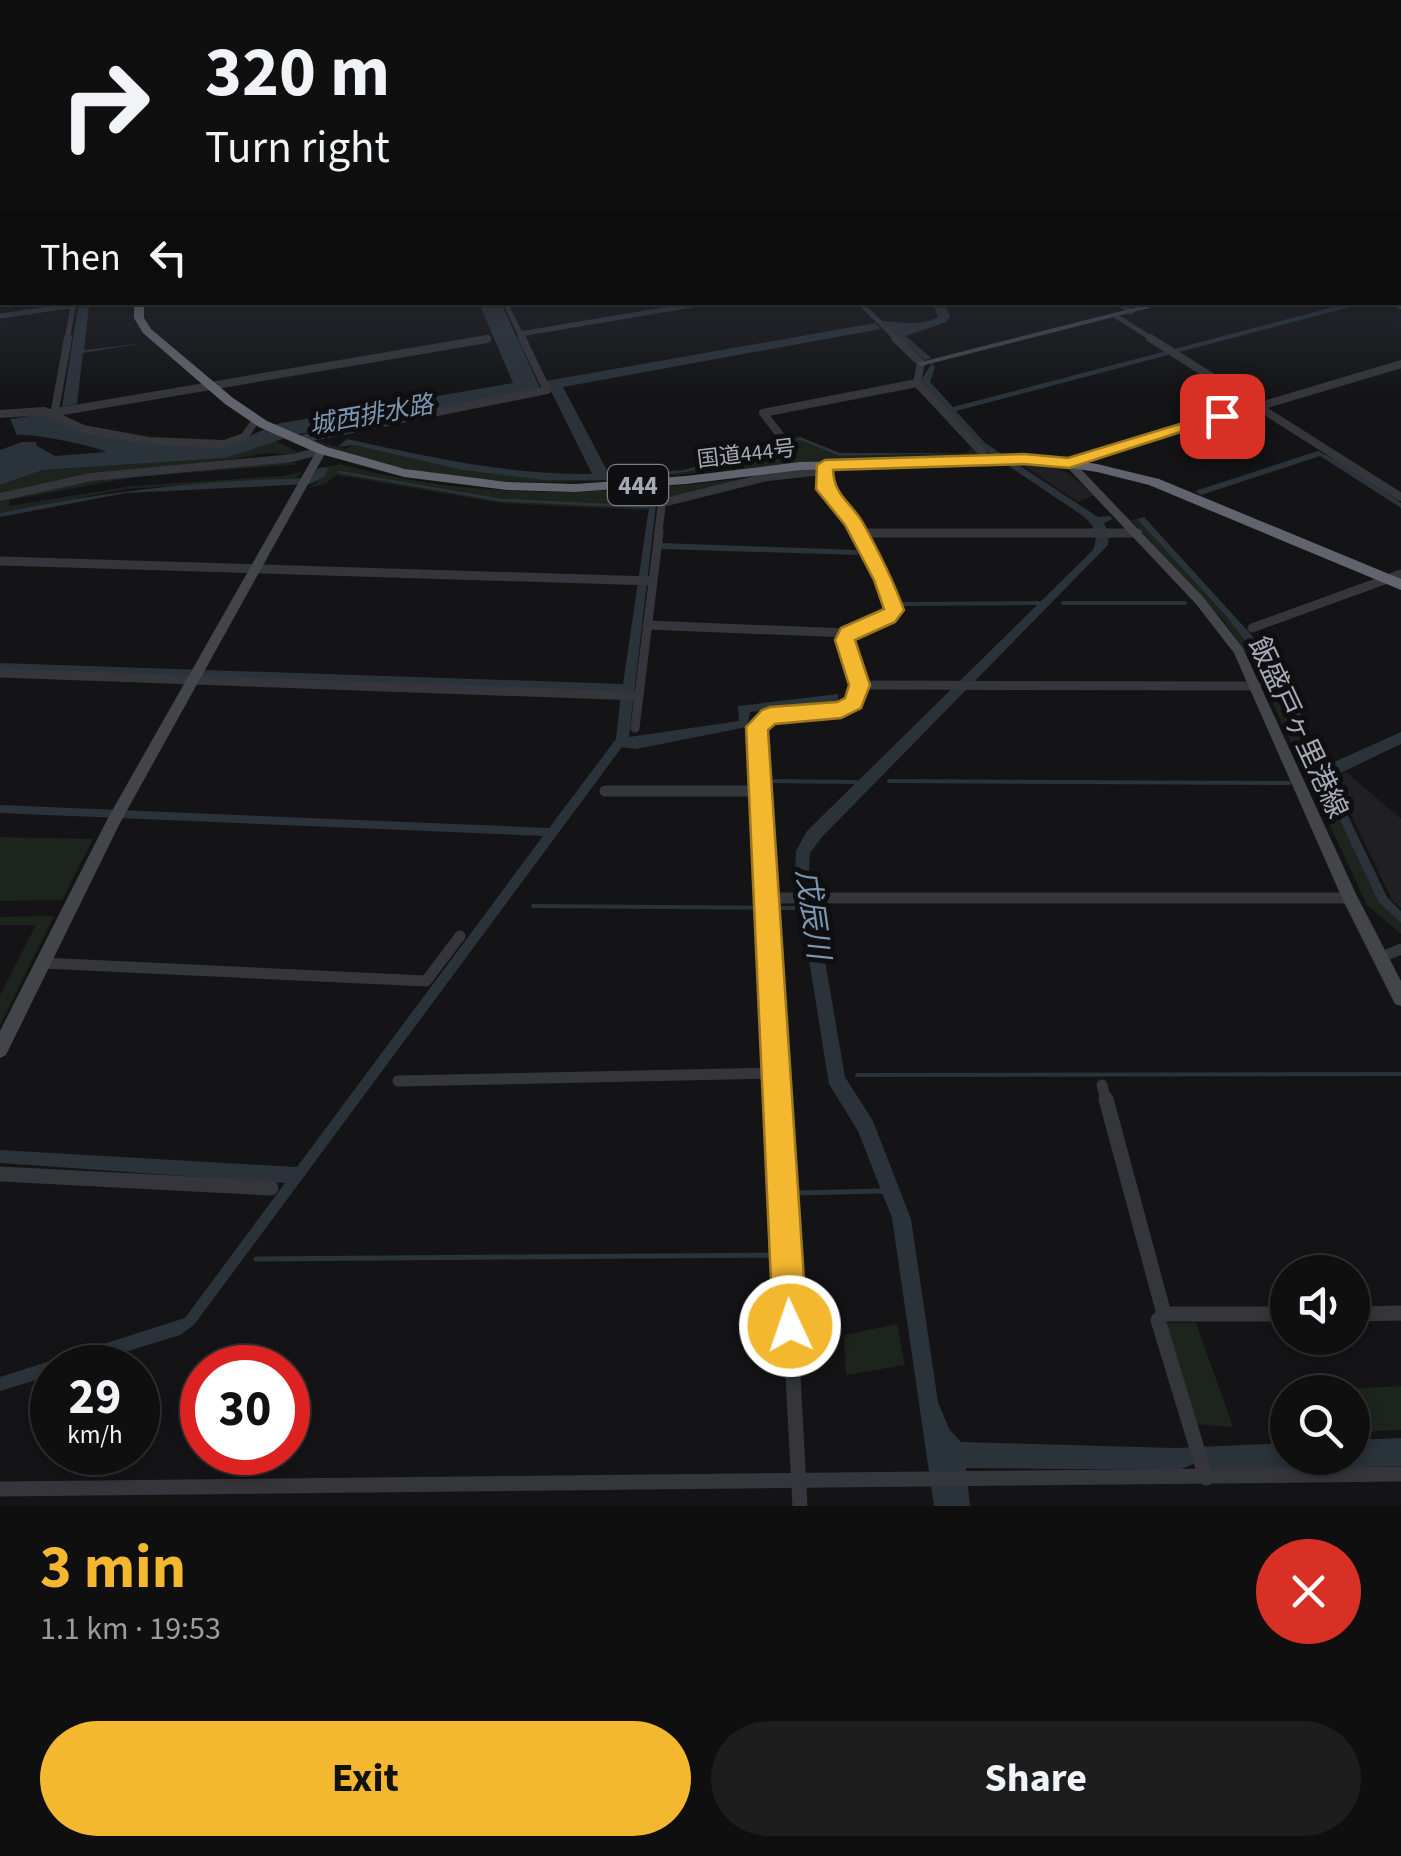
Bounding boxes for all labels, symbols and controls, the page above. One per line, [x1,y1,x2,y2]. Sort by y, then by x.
text: 320 m [205,23,390,123]
icon: right [40,40,170,170]
text: Turn right [205,116,390,180]
icon: left [141,230,196,285]
text: Then [40,231,121,285]
pin [1180,374,1265,459]
water label: 城西排水路 [306,386,438,444]
icon: arrive [1195,389,1250,444]
street label: 国道444号 [695,432,797,476]
road number: 444 [608,465,668,505]
street label: 飯盛戸ヶ里港線 [1239,630,1358,825]
water label: 戊辰川 [785,867,840,965]
map controls [1270,1255,1370,1475]
button: sound [1270,1255,1370,1355]
position arrow [738,1274,842,1378]
speed limit sign: 30 [180,1345,310,1475]
text: 29 [69,1362,121,1433]
button: search [1270,1375,1370,1475]
text: km/h [67,1417,123,1453]
text: 3 min [40,1526,186,1611]
button: close [1256,1539,1361,1644]
text: 1.1 km · 19:53 [40,1606,221,1652]
button: Exit [40,1721,691,1836]
button: Share [711,1721,1361,1836]

